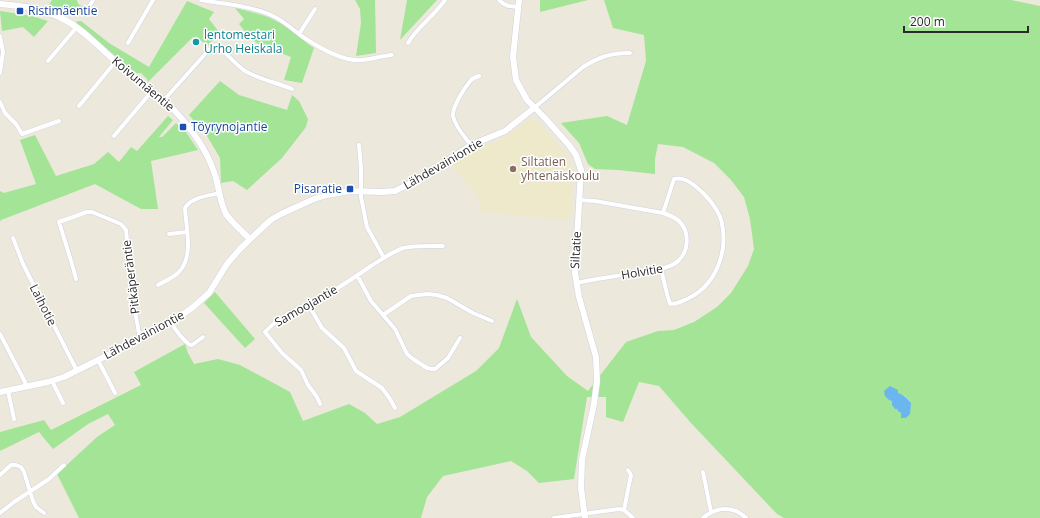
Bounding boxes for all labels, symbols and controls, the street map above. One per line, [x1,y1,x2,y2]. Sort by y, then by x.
place label: Ristimäentie [28,2,98,19]
marker: Ristimäentie [15,6,25,16]
scale bar [904,8,1028,34]
text: 200 m [910,13,945,30]
place label: lentomestari Urho Heiskala [204,26,282,57]
marker: lentomestari Urho Heiskala [191,37,201,47]
street label: Koivumäentie [108,52,178,115]
place label: Töyrynojantie [191,118,268,135]
marker: Töyrynojantie [178,122,188,132]
street label: Lähdevainiontie [400,134,486,193]
place label: Siltatien yhtenäiskoulu [521,153,599,184]
marker: Siltatien yhtenäiskoulu [508,164,518,174]
place label: Pisaratie [294,180,342,197]
marker: Pisaratie [345,184,355,194]
street label: Siltatie [566,230,585,269]
street label: Pitkäperäntie [117,239,143,315]
street label: Holvitie [620,259,664,284]
street label: Laihotie [26,281,61,329]
street label: Samoojantie [271,281,340,330]
street label: Lähdevainiontie [100,306,187,363]

